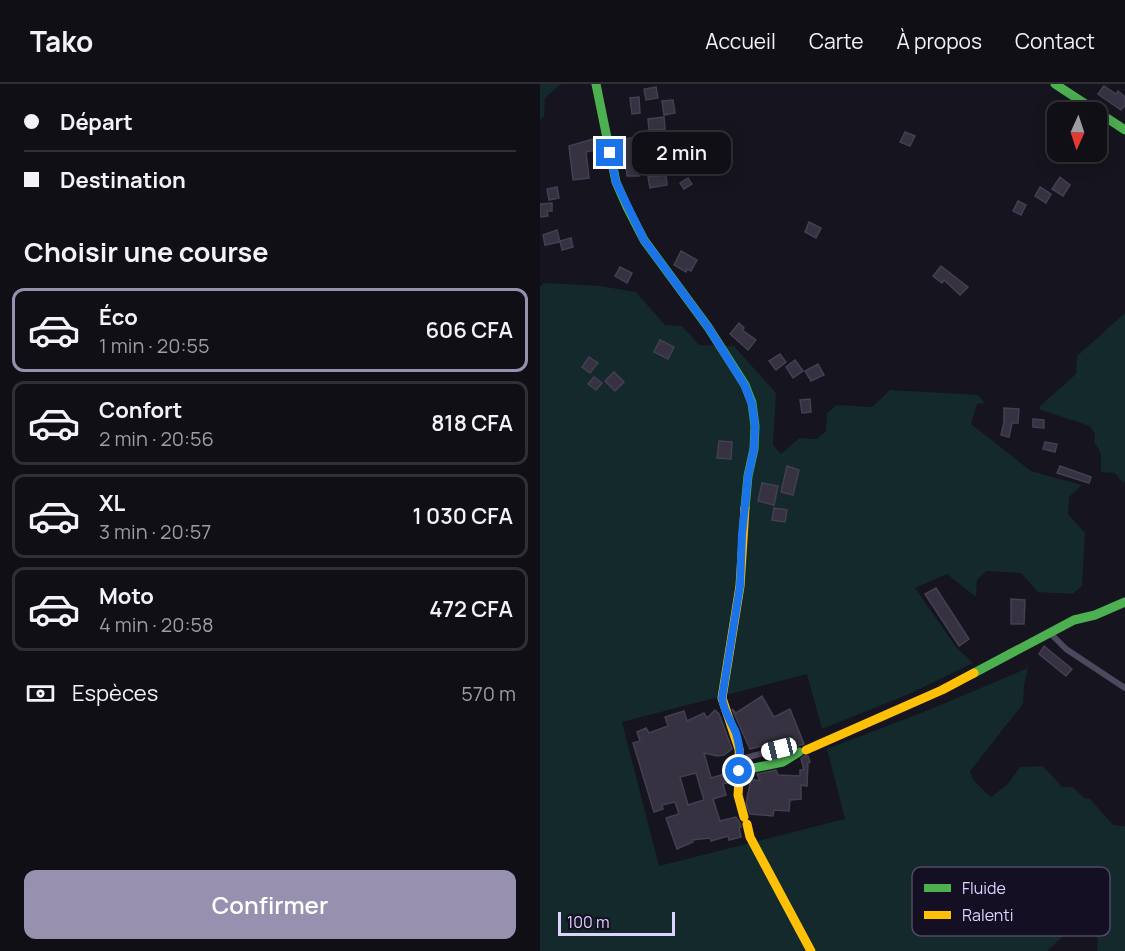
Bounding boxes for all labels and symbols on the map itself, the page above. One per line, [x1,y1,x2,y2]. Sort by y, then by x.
north arrow [1047,102,1107,162]
callout: 2 min [631,132,730,174]
route end [596,139,623,166]
car [759,736,799,762]
route start [725,757,752,784]
legend [912,867,1110,936]
text: Fluide [962,877,1006,899]
text: Ralenti [962,904,1013,926]
scale bar [558,909,675,936]

